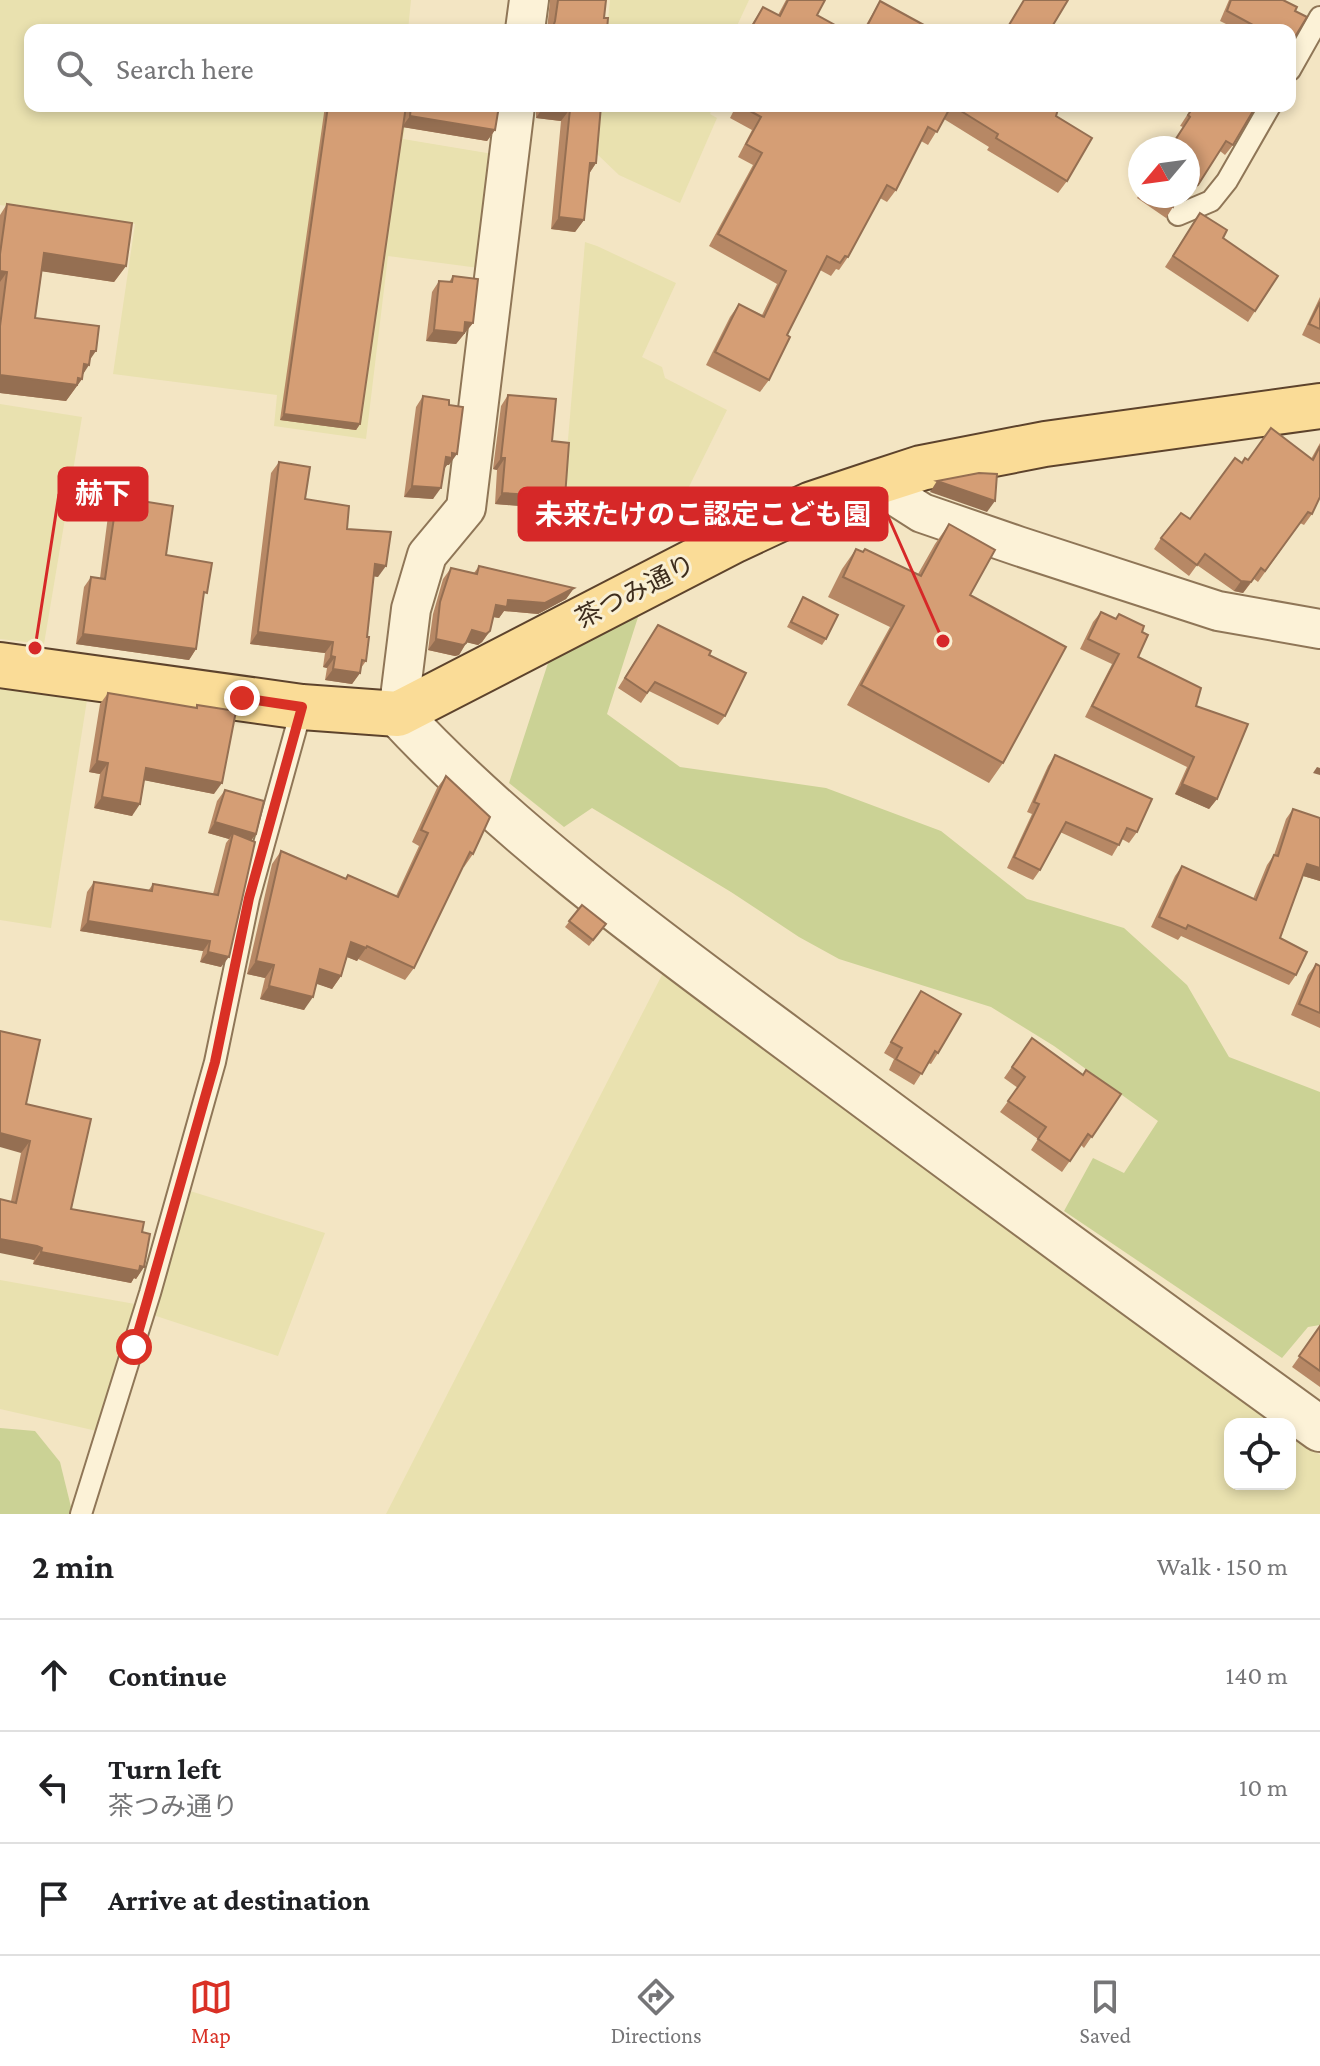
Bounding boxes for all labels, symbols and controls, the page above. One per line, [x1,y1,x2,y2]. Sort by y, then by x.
search box [24,24,1296,112]
icon: search [52,46,96,90]
text: Search here [116,52,254,85]
north arrow [1128,136,1200,208]
callout: 赫下 [59,468,147,520]
text: 赫下 [75,478,131,509]
callout: 未来たけのこ認定こども園 [519,488,887,540]
text: 未来たけのこ認定こども園 [535,499,871,530]
street label: 茶つみ通り [571,549,700,634]
route end [224,680,260,716]
route start [116,1329,152,1365]
map controls [1224,1418,1296,1490]
button: locate [1224,1418,1296,1490]
text: 2 min [32,1548,114,1585]
text: Walk · 150 m [1157,1552,1288,1581]
icon: ahead [32,1653,76,1697]
text: Continue [108,1659,227,1692]
text: 140 m [1226,1661,1288,1690]
text: Turn left [108,1752,221,1785]
icon: left [32,1765,76,1809]
text: 10 m [1239,1773,1288,1802]
text: 茶つみ通り [108,1792,238,1821]
icon: arrive [32,1877,76,1921]
text: Arrive at destination [108,1883,370,1916]
tab: Map [189,1975,233,2048]
tab: Directions [611,1975,702,2048]
tab: Saved [1080,1975,1131,2048]

